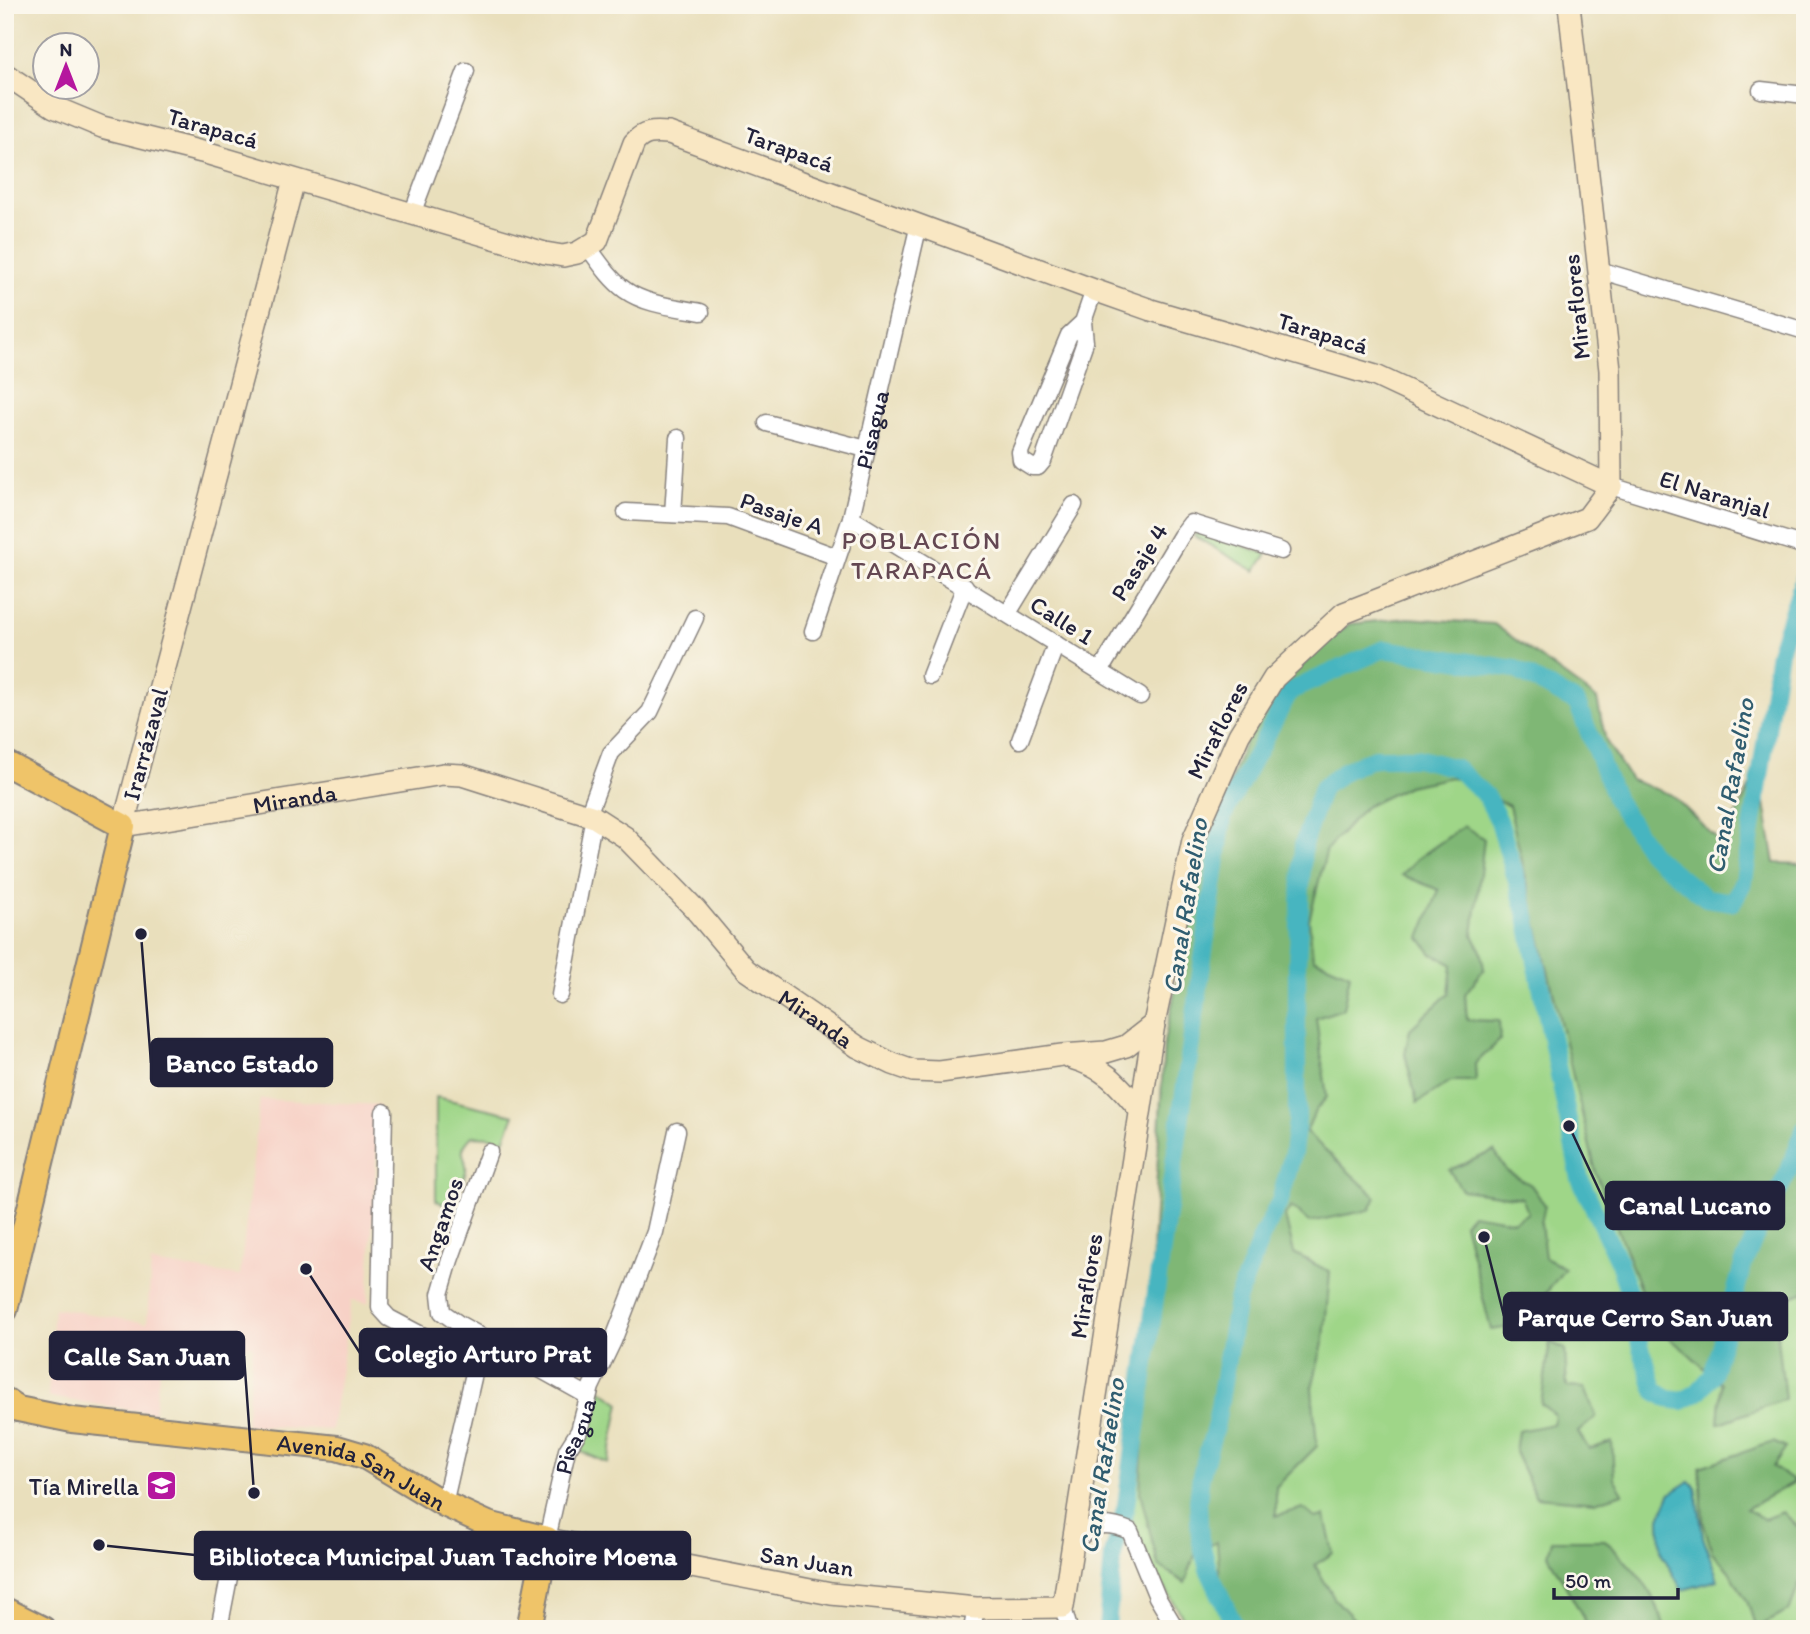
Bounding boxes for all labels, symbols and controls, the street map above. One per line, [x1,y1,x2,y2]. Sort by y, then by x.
north arrow [32,32,102,102]
text: N [60,38,72,61]
street label: Tarapacá [164,101,262,155]
street label: Tarapacá [740,119,838,179]
street label: Miraflores [1556,253,1596,361]
street label: Tarapacá [1274,306,1372,361]
street label: Pisagua [848,387,895,472]
street label: El Naranjal [1656,463,1774,525]
street label: Pasaje A [737,485,827,541]
street label: Pasaje 4 [1104,518,1174,606]
district label: POBLACIÓN TARAPACÁ [842,524,1002,586]
street label: Calle 1 [1025,589,1099,651]
street label: Miraflores [1180,676,1254,784]
street label: Irarrázaval [116,684,174,803]
water label: Canal Rafaelino [1699,695,1761,876]
street label: Miranda [250,777,339,819]
water label: Canal Rafaelino [1155,815,1215,996]
street label: Miranda [773,982,860,1055]
callout: Banco Estado [151,1039,332,1086]
text: Banco Estado [166,1047,318,1079]
street label: Angamos [411,1174,469,1274]
callout: Canal Lucano [1606,1182,1784,1229]
text: Canal Lucano [1619,1189,1771,1221]
street label: Miraflores [1063,1231,1109,1341]
callout: Parque Cerro San Juan [1504,1293,1787,1340]
text: Parque Cerro San Juan [1517,1301,1773,1333]
callout: Colegio Arturo Prat [360,1329,606,1376]
callout: Calle San Juan [50,1332,244,1379]
text: Colegio Arturo Prat [375,1337,592,1369]
text: Calle San Juan [64,1340,231,1372]
water label: Canal Rafaelino [1072,1375,1132,1556]
street label: Pisagua [547,1394,602,1477]
street label: Avenida San Juan [275,1427,452,1517]
school or university icon: Tía Mirella [145,1469,179,1503]
place label: Tía Mirella [29,1472,139,1501]
callout: Biblioteca Municipal Juan Tachoire Moena [195,1532,690,1579]
street label: San Juan [758,1539,856,1583]
text: Biblioteca Municipal Juan Tachoire Moena [209,1540,678,1572]
scale bar [1554,1557,1679,1601]
text: 50 m [1565,1568,1612,1593]

